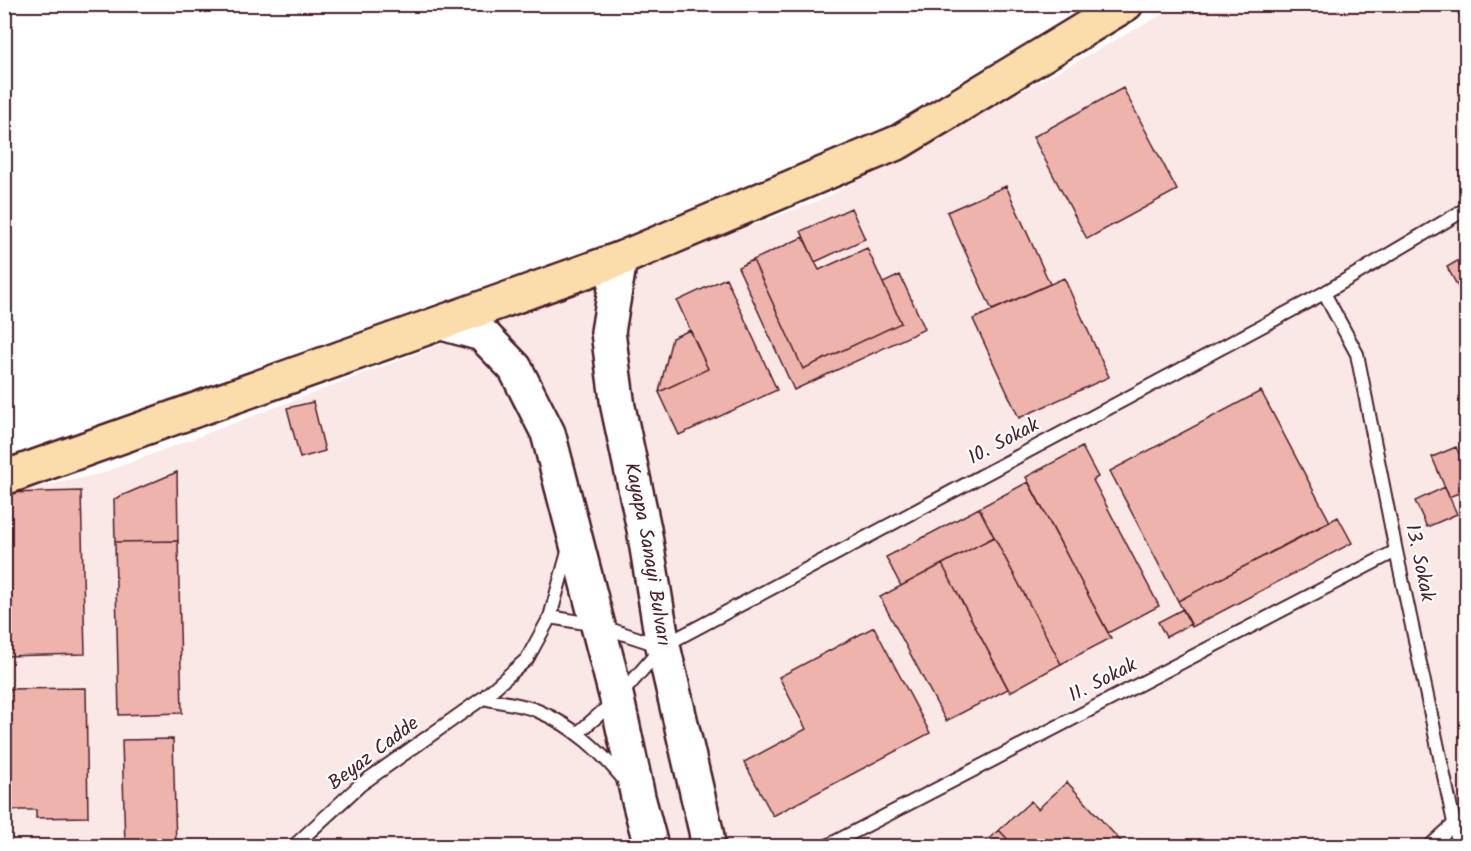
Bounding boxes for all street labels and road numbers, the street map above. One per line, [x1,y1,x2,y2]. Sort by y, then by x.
street label: 10. Sokak [963,410,1046,474]
street label: Kayapa Sanayi Bulvarı [614,460,679,649]
street label: 13. Sokak [1395,521,1443,605]
street label: 11. Sokak [1063,650,1143,712]
street label: Beyaz Cadde [321,709,427,799]

